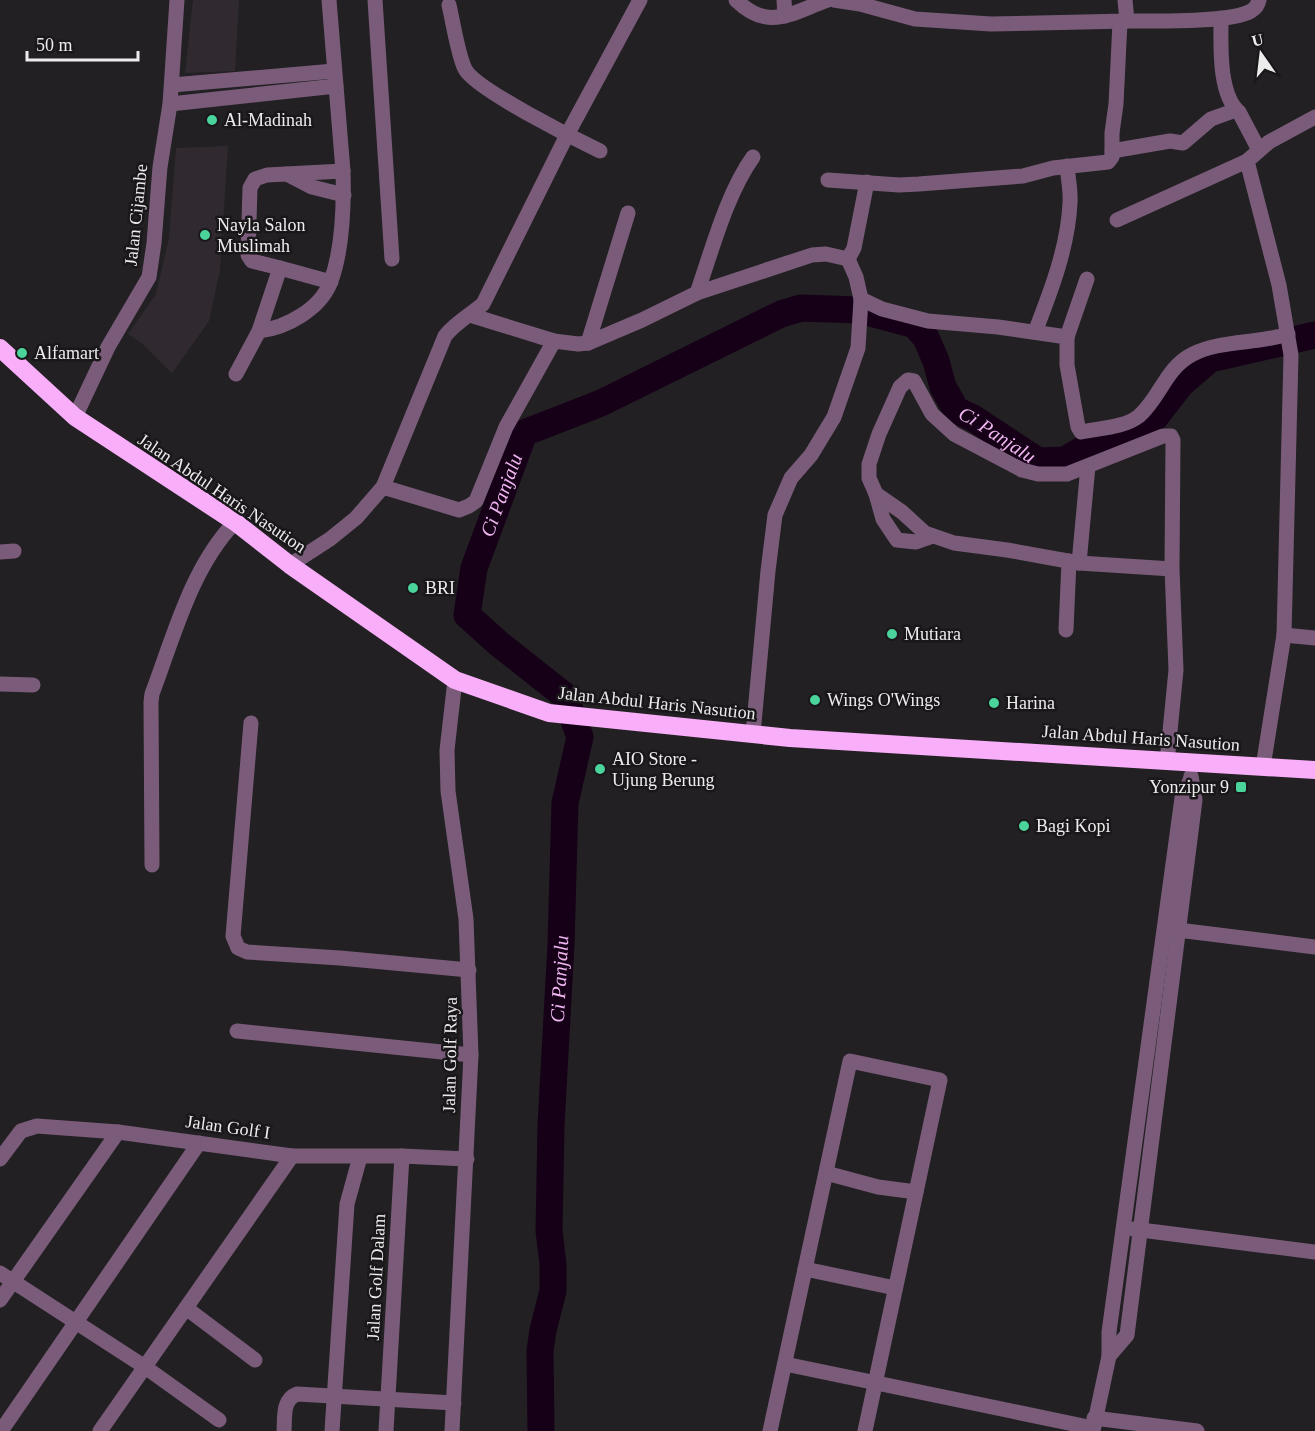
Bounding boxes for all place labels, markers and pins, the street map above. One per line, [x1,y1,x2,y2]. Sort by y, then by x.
place label: Al-Madinah [224,110,312,130]
marker: Al-Madinah [205,113,219,127]
place label: Nayla Salon Muslimah [217,215,305,256]
marker: Nayla Salon Muslimah [198,228,212,242]
place label: Alfamart [34,343,99,363]
marker: Alfamart [15,346,29,360]
place label: BRI [425,578,455,598]
marker: BRI [406,581,420,595]
place label: Mutiara [904,624,961,644]
marker: Mutiara [885,627,899,641]
place label: Wings O'Wings [827,690,940,710]
marker: Wings O'Wings [808,693,822,707]
place label: Harina [1006,693,1055,713]
marker: Harina [987,696,1001,710]
place label: AIO Store - Ujung Berung [612,749,715,790]
marker: AIO Store - Ujung Berung [593,762,607,776]
place label: Yonzipur 9 [1149,777,1229,797]
marker: Yonzipur 9 [1234,780,1248,794]
place label: Bagi Kopi [1036,816,1111,836]
marker: Bagi Kopi [1017,819,1031,833]

